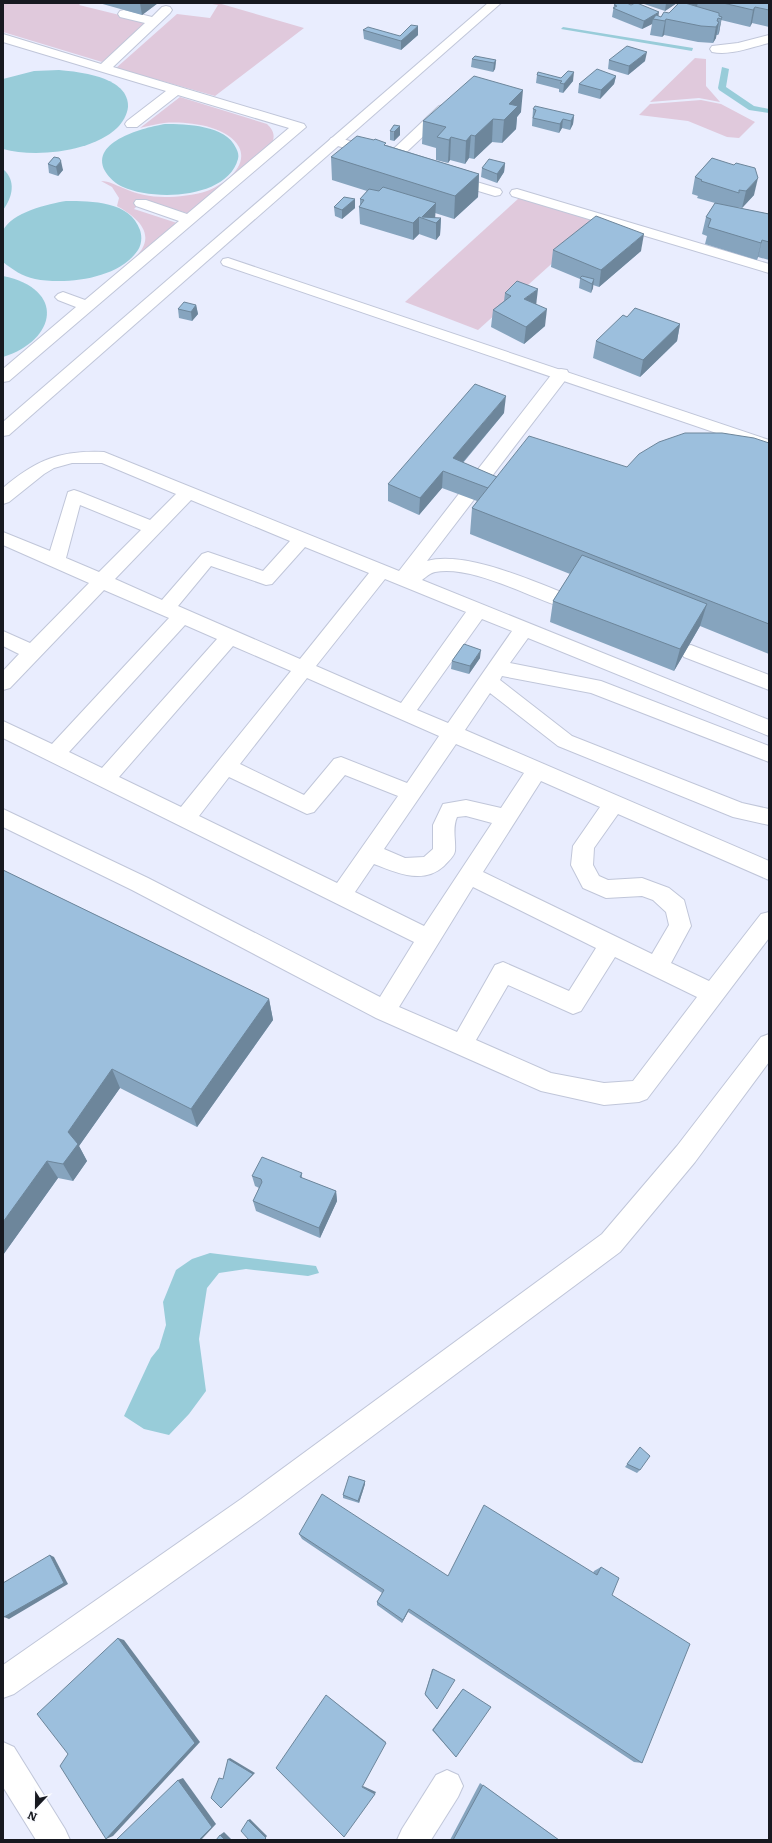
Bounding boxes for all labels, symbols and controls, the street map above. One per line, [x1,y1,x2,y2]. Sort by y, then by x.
north arrow [16,1787,56,1827]
text: N [25,1808,39,1826]

